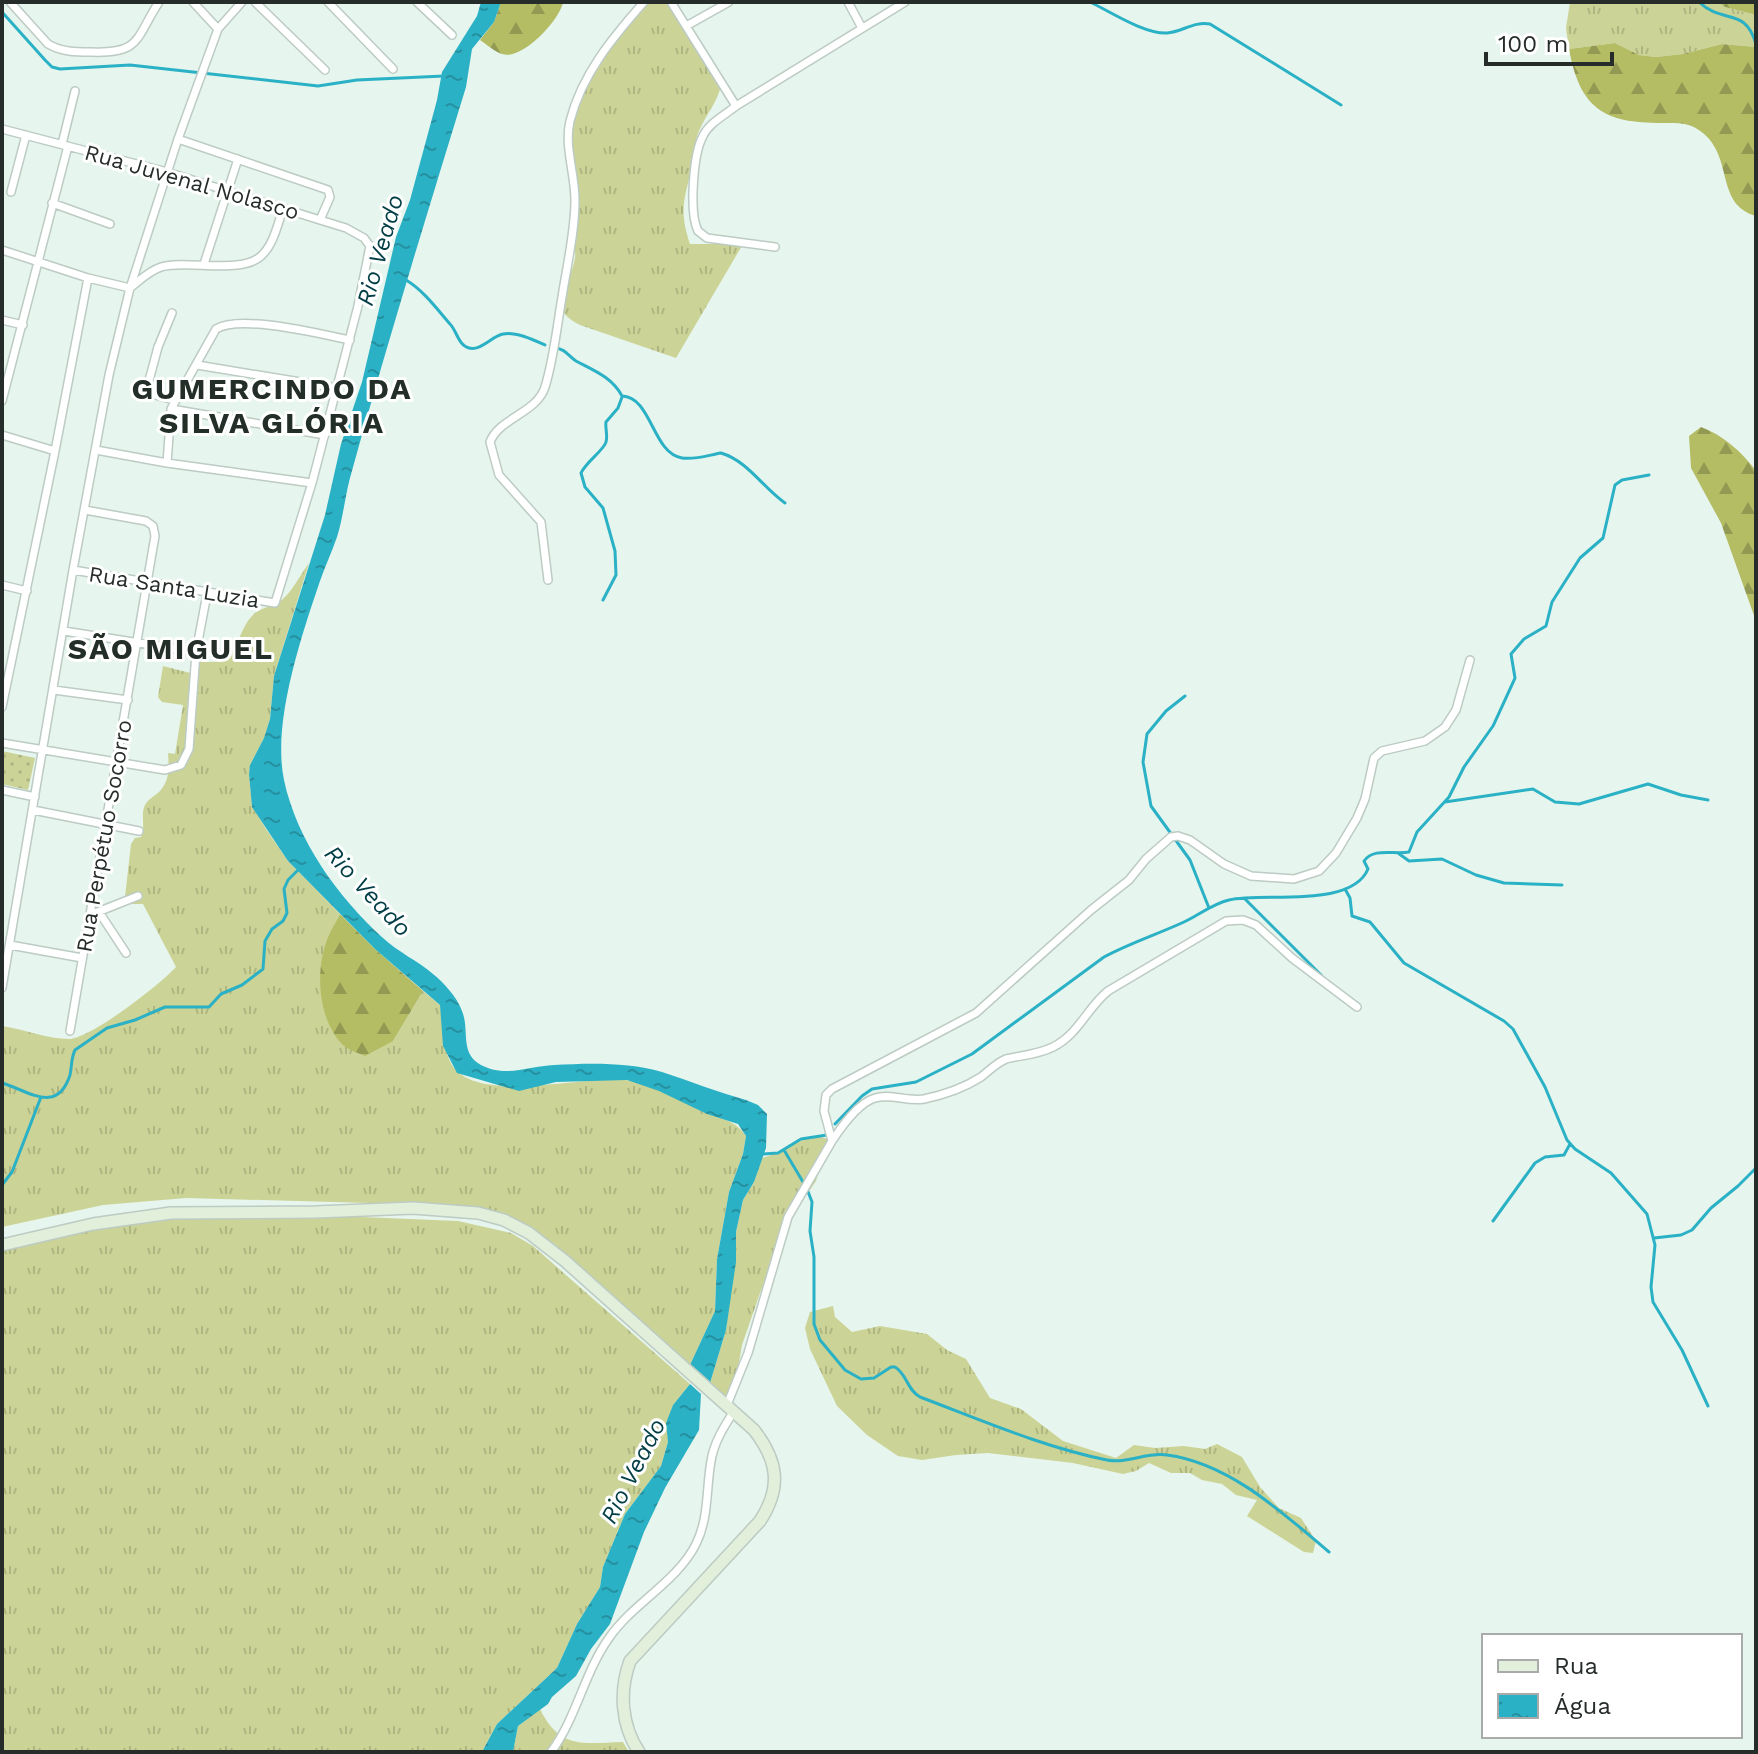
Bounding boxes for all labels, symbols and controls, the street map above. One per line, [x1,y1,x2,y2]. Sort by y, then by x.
scale bar [1486,16,1612,66]
text: 100 m [1498,30,1568,58]
street label: Rua Juvenal Nolasco [82,139,302,225]
water label: Rio Veado [351,191,409,309]
district label: GUMERCINDO DA SILVA GLÓRIA [131,371,413,440]
street label: Rua Santa Luzia [87,561,261,613]
district label: SÃO MIGUEL [68,631,274,666]
street label: Rua Perpétuo Socorro [71,718,137,954]
water label: Rio Veado [319,840,417,942]
water label: Rio Veado [595,1414,671,1528]
legend [1482,1634,1742,1738]
text: Rua [1554,1652,1598,1680]
text: Água [1554,1692,1611,1720]

